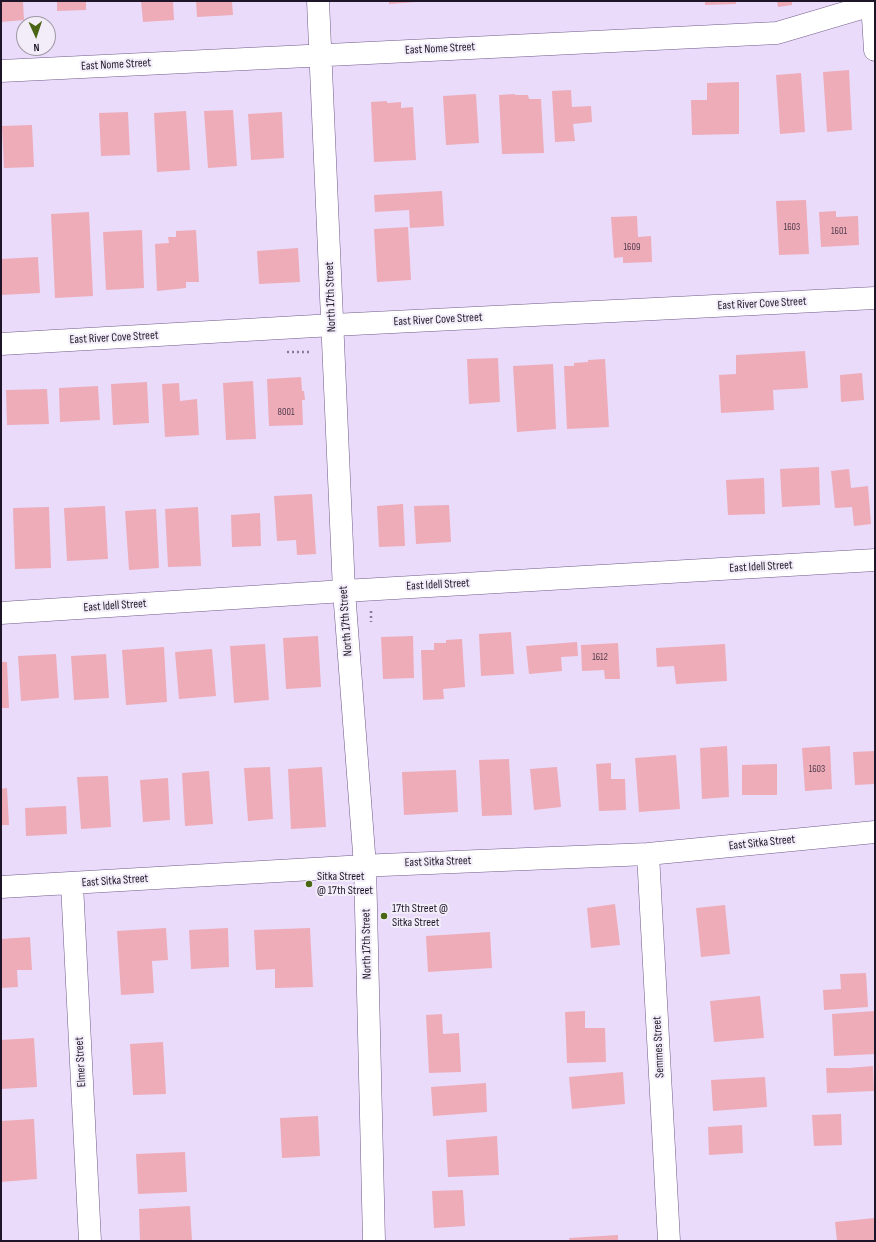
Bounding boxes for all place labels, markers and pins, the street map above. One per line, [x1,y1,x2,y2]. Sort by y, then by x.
place label: Sitka Street @ 17th Street [317,870,373,898]
marker: Sitka Street @ 17th Street [304,879,314,889]
place label: 17th Street @ Sitka Street [392,902,448,930]
marker: 17th Street @ Sitka Street [379,911,389,921]

